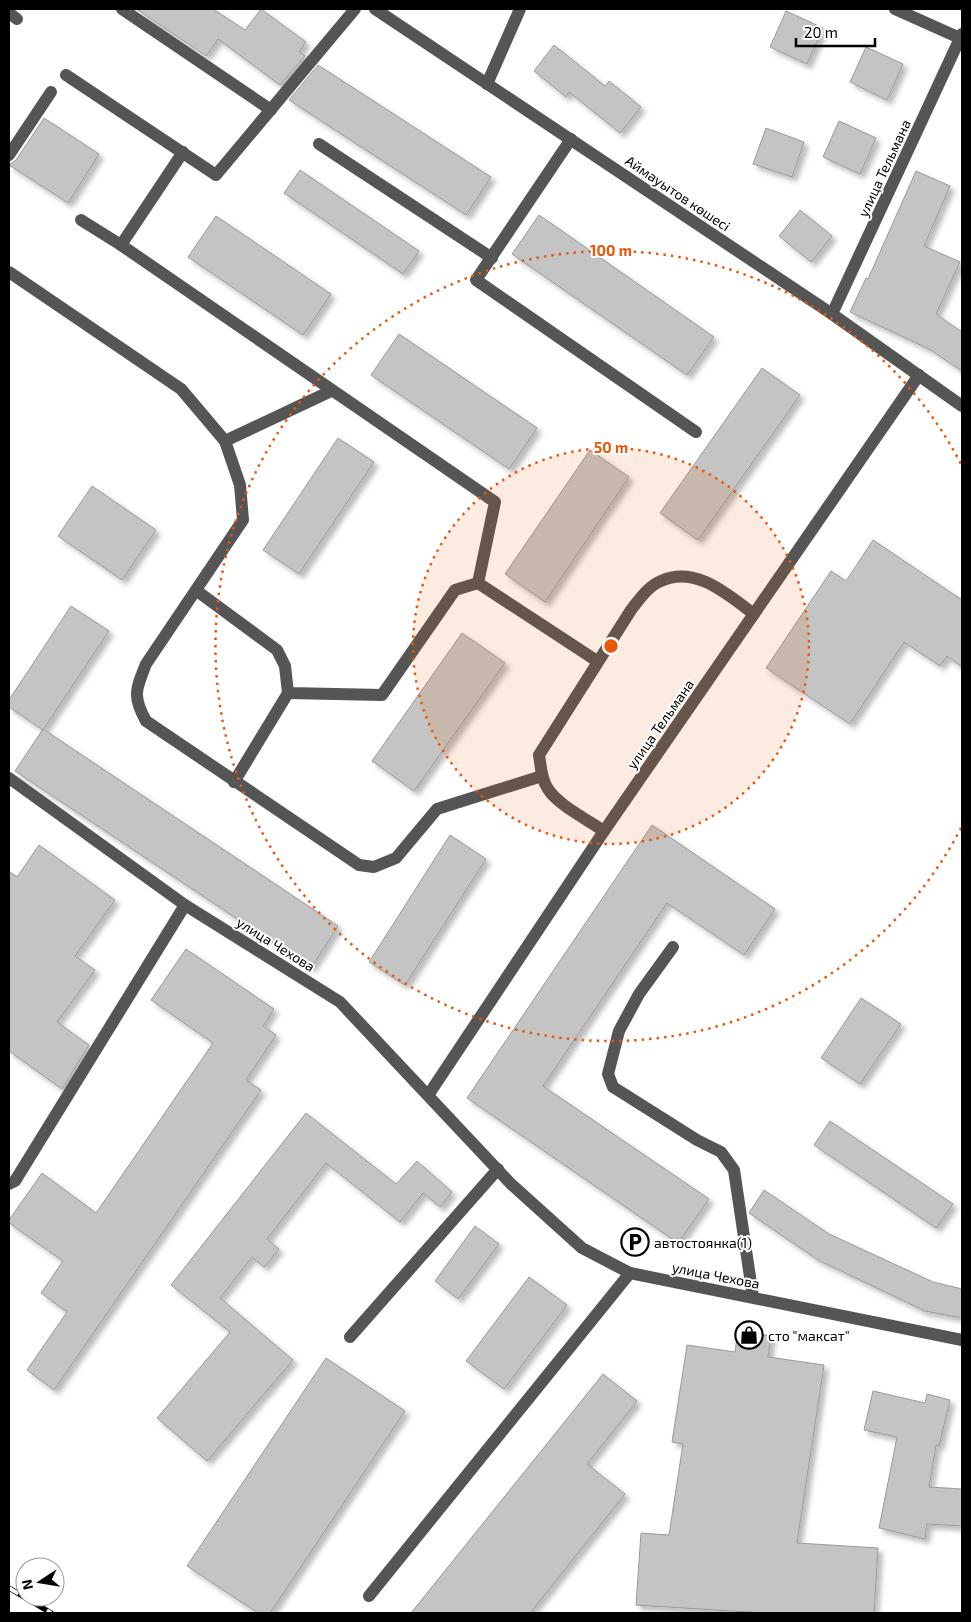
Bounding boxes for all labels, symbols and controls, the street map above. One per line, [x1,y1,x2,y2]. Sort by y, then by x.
scale bar [796,15,875,47]
text: 20 m [804,23,838,41]
street label: улица Тельмана [854,117,914,219]
street label: Аймауытов көшесі [622,152,734,234]
text: 100 m [590,241,632,259]
text: 50 m [594,438,628,456]
centre of rings [602,637,620,655]
street label: улица Тельмана [623,676,697,772]
street label: улица Чехова [234,913,318,975]
parking icon: автостоянка(1) [620,1227,650,1257]
place label: автостоянка(1) [654,1234,752,1251]
street label: улица Чехова [671,1258,761,1292]
shop icon: сто "максат" [734,1320,764,1350]
place label: сто "максат" [768,1327,850,1344]
north arrow [15,1557,65,1607]
text: N [17,1578,36,1592]

